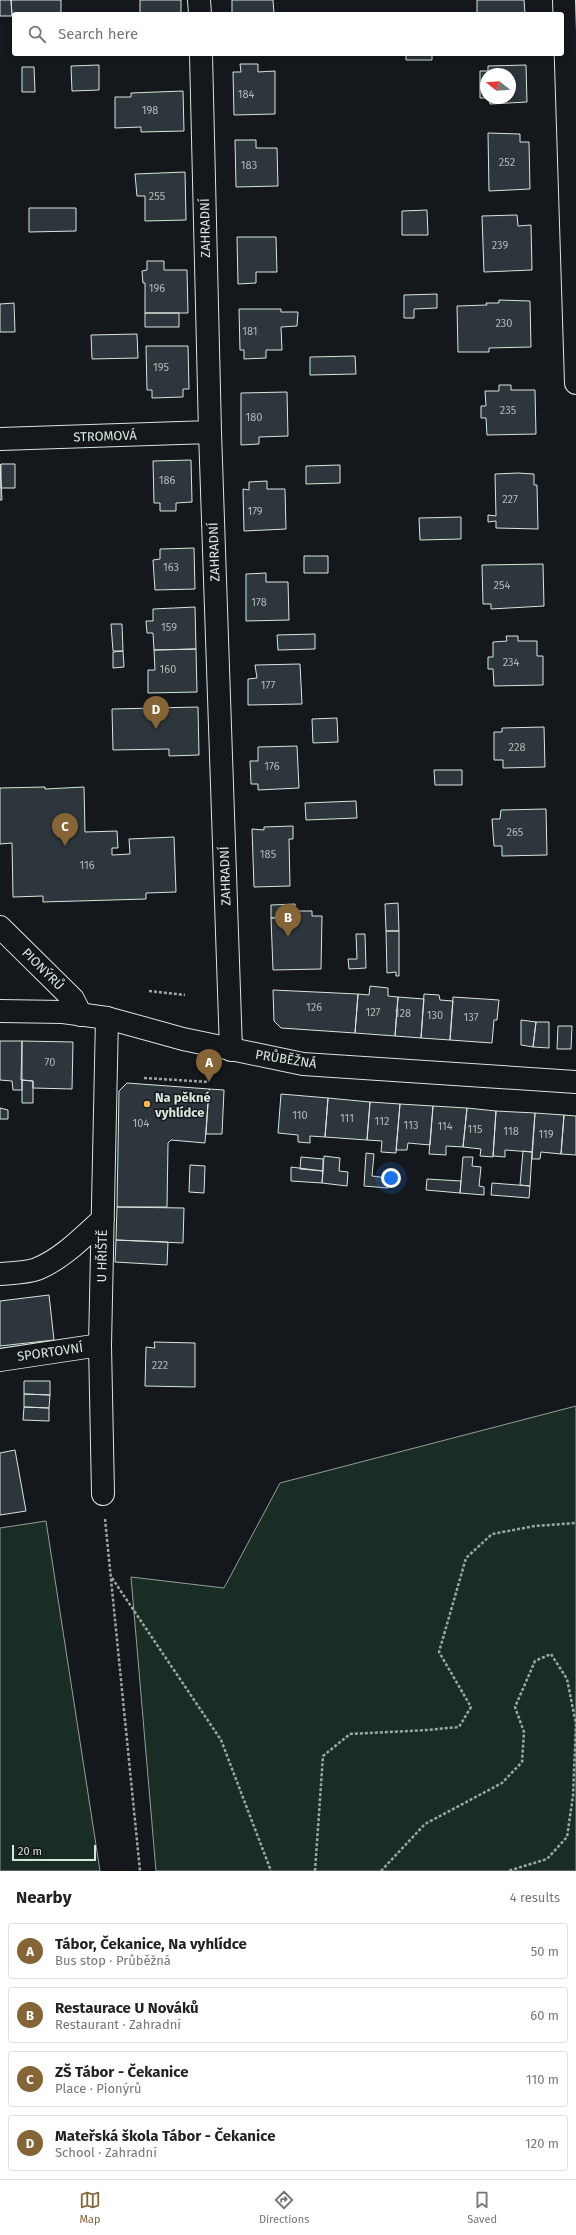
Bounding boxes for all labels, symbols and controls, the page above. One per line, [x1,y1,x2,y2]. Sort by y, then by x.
search box [12,12,564,56]
icon: search [26,23,48,45]
text: Search here [58,25,138,43]
north arrow [480,68,516,104]
house number: 184 [238,88,254,101]
house number: 198 [142,104,158,117]
house number: 252 [499,156,515,169]
house number: 183 [241,159,257,172]
house number: 255 [149,190,166,203]
street label: ZAHRADNÍ [197,198,213,258]
house number: 239 [492,239,508,252]
house number: 196 [149,282,165,295]
house number: 230 [495,317,513,330]
house number: 181 [242,325,258,338]
house number: 195 [153,361,170,374]
house number: 235 [500,404,517,417]
house number: 180 [246,411,262,424]
street label: STROMOVÁ [73,427,138,445]
house number: 186 [159,474,175,487]
house number: 227 [502,493,518,506]
house number: 179 [247,505,263,518]
street label: ZAHRADNÍ [205,522,223,582]
house number: 163 [163,561,179,574]
house number: 254 [494,579,511,592]
house number: 178 [251,596,267,609]
house number: 159 [161,621,177,634]
house number: 234 [503,656,519,669]
house number: 160 [160,663,176,676]
house number: 177 [261,679,275,692]
pin: D [143,696,169,729]
house number: 228 [509,741,525,754]
house number: 176 [264,760,280,773]
pin: C [52,813,78,846]
house number: 265 [507,826,524,839]
street label: ZAHRADNÍ [216,846,234,906]
house number: 185 [260,848,277,861]
house number: 116 [79,859,95,872]
pin: B [275,904,301,937]
street label: PIONÝRŮ [19,944,68,993]
house number: 126 [306,1001,322,1014]
house number: 127 [366,1006,381,1019]
house number: 128 [395,1007,411,1020]
house number: 130 [427,1009,443,1022]
house number: 137 [463,1011,479,1024]
street label: PRŮBĚŽNÁ [254,1046,318,1071]
pin: A [196,1049,222,1082]
house number: 70 [45,1056,55,1069]
place label: Na pěkné vyhlídce [154,1090,211,1120]
marker: Na pěkné vyhlídce [142,1099,152,1109]
house number: 110 [292,1109,308,1122]
house number: 111 [340,1112,354,1125]
house number: 112 [375,1115,389,1128]
house number: 104 [133,1117,150,1130]
house number: 113 [404,1119,418,1132]
house number: 114 [437,1120,453,1133]
house number: 115 [468,1123,483,1136]
house number: 118 [503,1125,519,1138]
house number: 119 [538,1128,554,1141]
your location [381,1168,401,1188]
street label: U HŘIŠTĚ [93,1229,110,1283]
street label: SPORTOVNÍ [16,1340,84,1364]
house number: 222 [152,1359,168,1372]
scale bar [12,1843,96,1862]
text: 20 m [18,1845,42,1858]
text: Nearby [16,1887,71,1908]
text: 4 results [510,1890,560,1905]
text: Tábor, Čekanice, Na vyhlídce [55,1935,247,1953]
text: A [26,1944,34,1959]
text: 50 m [531,1944,559,1959]
text: Bus stop · Průběžná [55,1953,171,1968]
text: Restaurace U Nováků [55,1999,199,2017]
text: B [26,2008,34,2023]
text: 60 m [530,2008,559,2023]
text: Restaurant · Zahradní [55,2017,181,2032]
text: ZŠ Tábor - Čekanice [55,2063,189,2081]
text: C [26,2072,34,2087]
text: 110 m [526,2072,559,2087]
text: Place · Pionýrů [55,2081,142,2096]
text: Mateřská škola Tábor - Čekanice [55,2127,275,2145]
text: D [26,2136,34,2151]
text: 120 m [525,2136,559,2151]
text: School · Zahradní [55,2145,157,2160]
tab: Map [79,2189,101,2226]
tab: Directions [259,2189,309,2226]
tab: Saved [467,2189,497,2226]

